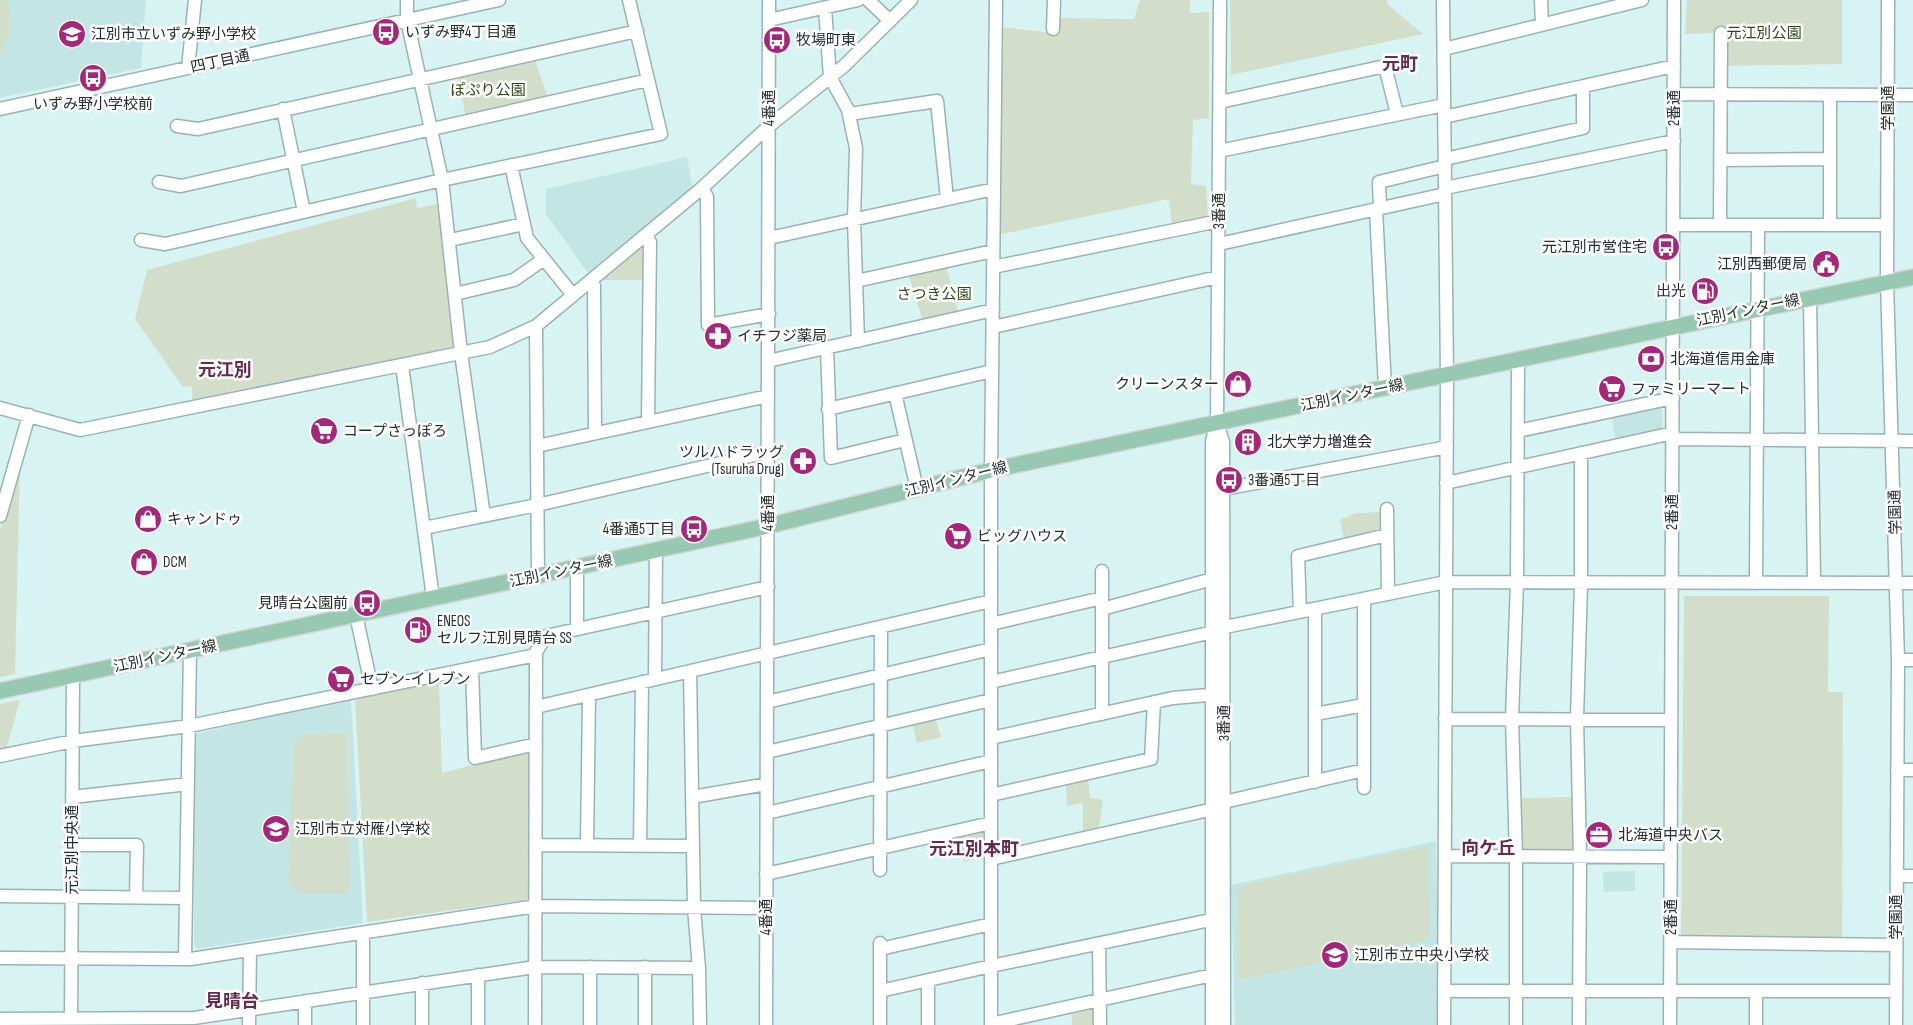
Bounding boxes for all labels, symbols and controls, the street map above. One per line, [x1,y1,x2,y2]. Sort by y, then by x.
bus stop icon: いずみ野4丁目通 [371,17,401,47]
school or university icon: 江別市立いずみ野小学校 [57,19,87,49]
place label: いずみ野4丁目通 [405,23,516,42]
park label: 元江別公園 [1726,24,1802,43]
place label: 江別市立いずみ野小学校 [91,25,256,44]
bus stop icon: 牧場町東 [762,25,792,55]
place label: 牧場町東 [796,31,856,50]
street label: 四丁目通 [189,46,251,77]
district label: 元町 [1382,54,1418,75]
bus stop icon: いずみ野小学校前 [78,63,108,93]
park label: ぽぷり公園 [450,81,526,100]
street label: 学園通 [1879,85,1898,131]
street label: 4番通 [760,90,779,126]
street label: 2番通 [1665,90,1684,126]
place label: いずみ野小学校前 [33,95,153,114]
street label: 3番通 [1210,193,1229,229]
bus stop icon: 元江別市営住宅 [1651,232,1681,262]
place label: 元江別市営住宅 [1542,238,1647,257]
public building icon: 江別西郵便局 [1811,249,1841,279]
place label: 江別西郵便局 [1717,255,1807,274]
fuel station icon: 出光 [1690,276,1720,306]
place label: 出光 [1656,282,1686,301]
park label: さつき公園 [896,285,972,304]
street label: 江別インター線 [1695,290,1801,331]
pharmacy icon: イチフジ薬局 [703,321,733,351]
place label: イチフジ薬局 [737,327,827,346]
bank icon: 北海道信用金庫 [1636,344,1666,374]
place label: 北海道信用金庫 [1670,350,1775,369]
district label: 元江別 [198,360,252,381]
shop icon: クリーンスター [1223,369,1253,399]
supermarket icon: ファミリーマート [1597,374,1627,404]
place label: クリーンスター [1115,375,1219,394]
street label: 江別インター線 [1299,375,1405,416]
place label: ファミリーマート [1631,380,1751,399]
supermarket icon: コープさっぽろ [309,416,339,446]
place label: コープさっぽろ [343,422,447,441]
building icon: 北大学力増進会 [1233,427,1263,457]
place label: 北大学力増進会 [1267,433,1372,452]
place label: ツルハドラッグ (Tsuruha Drug) [679,443,784,479]
pharmacy icon: ツルハドラッグ (Tsuruha Drug) [788,446,818,476]
street label: 江別インター線 [903,458,1009,501]
bus stop icon: 3番通5丁目 [1214,465,1244,495]
place label: 3番通5丁目 [1248,471,1320,490]
street label: 学園通 [1886,489,1905,535]
street label: 2番通 [1663,494,1682,530]
street label: 4番通 [759,495,778,531]
shop icon: キャンドゥ [133,504,163,534]
place label: キャンドゥ [167,510,242,529]
bus stop icon: 4番通5丁目 [679,514,709,544]
place label: 4番通5丁目 [603,520,675,539]
supermarket icon: ビッグハウス [943,521,973,551]
place label: ビッグハウス [977,527,1067,546]
shop icon: DCM [129,547,159,577]
street label: 江別インター線 [508,551,614,592]
place label: DCM [163,553,187,572]
bus stop icon: 見晴台公園前 [352,588,382,618]
place label: 見晴台公園前 [258,594,348,613]
place label: ENEOS セルフ江別見晴台 SS [437,612,572,648]
fuel station icon: ENEOS セルフ江別見晴台 SS [403,615,433,645]
street label: 江別インター線 [112,636,218,677]
supermarket icon: セブン-イレブン [326,664,356,694]
place label: セブン-イレブン [360,670,471,689]
street label: 3番通 [1215,705,1234,741]
street label: 元江別中央通 [63,805,82,895]
school or university icon: 江別市立対雁小学校 [261,814,291,844]
place label: 江別市立対雁小学校 [295,820,430,839]
office icon: 北海道中央バス [1584,820,1614,850]
place label: 北海道中央バス [1618,826,1723,845]
district label: 向ケ丘 [1461,838,1515,859]
district label: 元江別本町 [929,839,1019,860]
street label: 学園通 [1887,894,1906,940]
street label: 4番通 [757,899,776,935]
street label: 2番通 [1662,899,1681,935]
school or university icon: 江別市立中央小学校 [1320,940,1350,970]
place label: 江別市立中央小学校 [1354,946,1489,965]
district label: 見晴台 [205,991,259,1012]

